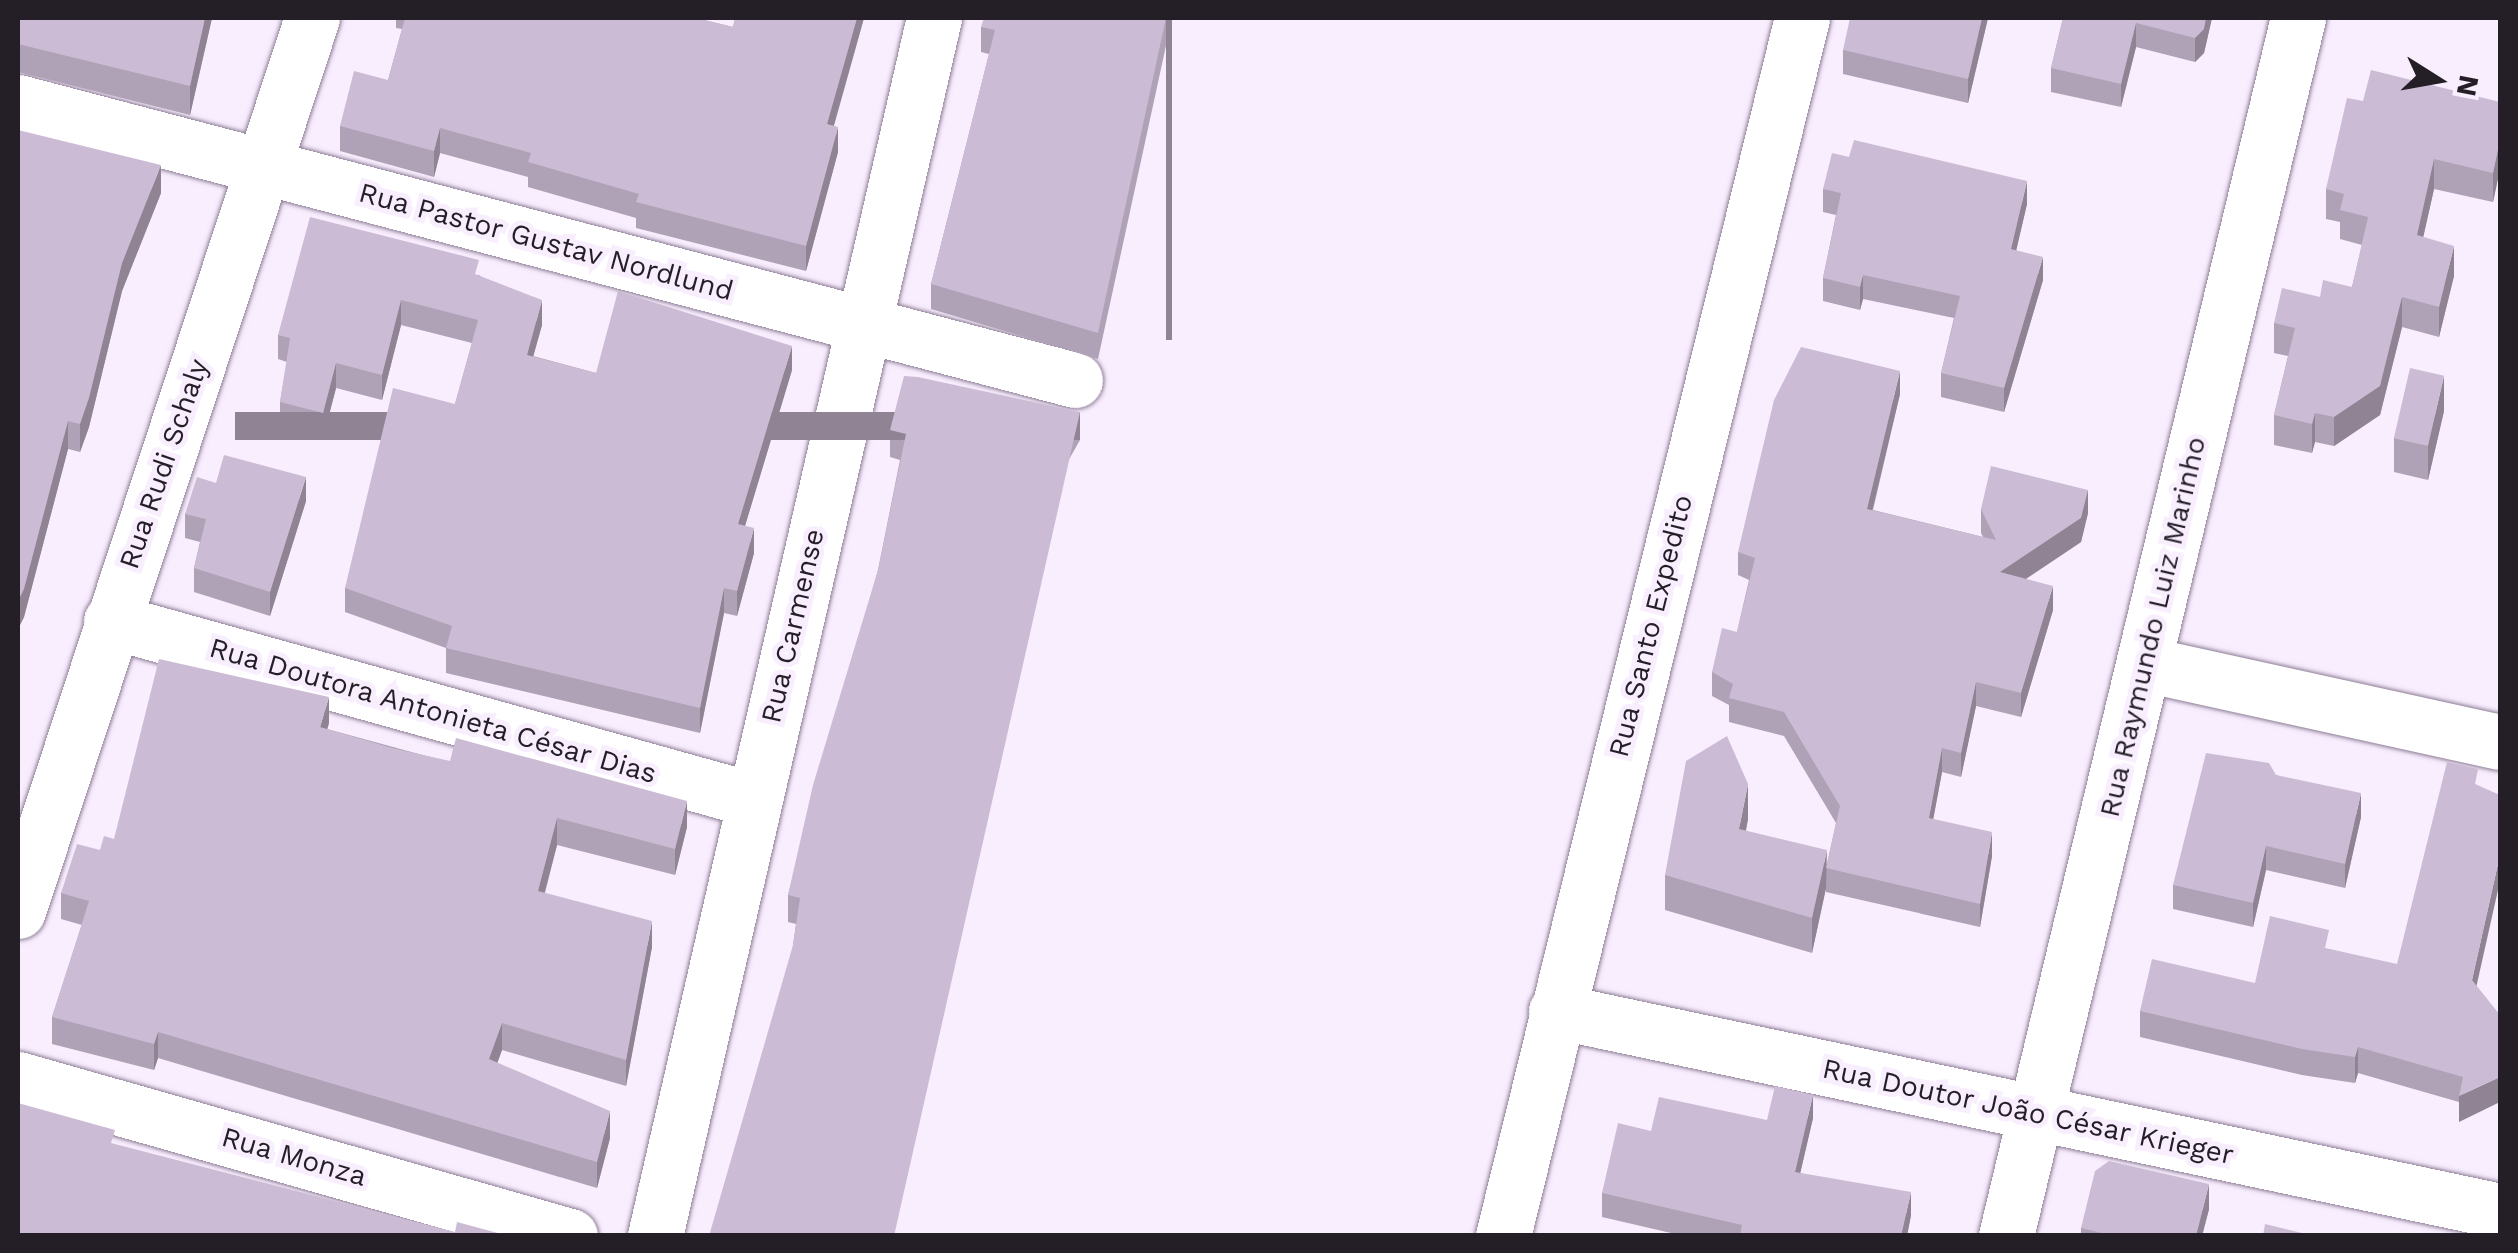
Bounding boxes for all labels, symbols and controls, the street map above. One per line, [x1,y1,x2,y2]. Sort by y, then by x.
north arrow [2388,30,2488,130]
text: N [2450,72,2486,99]
street label: Rua Pastor Gustav Nordlund [354,176,738,308]
street label: Rua Rudi Schaly [112,354,216,574]
street label: Rua Raymundo Luiz Marinho [2093,433,2213,821]
street label: Rua Santo Expedito [1602,491,1700,761]
street label: Rua Carmense [754,525,832,727]
street label: Rua Doutora Antonieta César Dias [204,630,662,792]
street label: Rua Doutor João César Krieger [1818,1052,2238,1172]
street label: Rua Monza [217,1120,371,1194]

